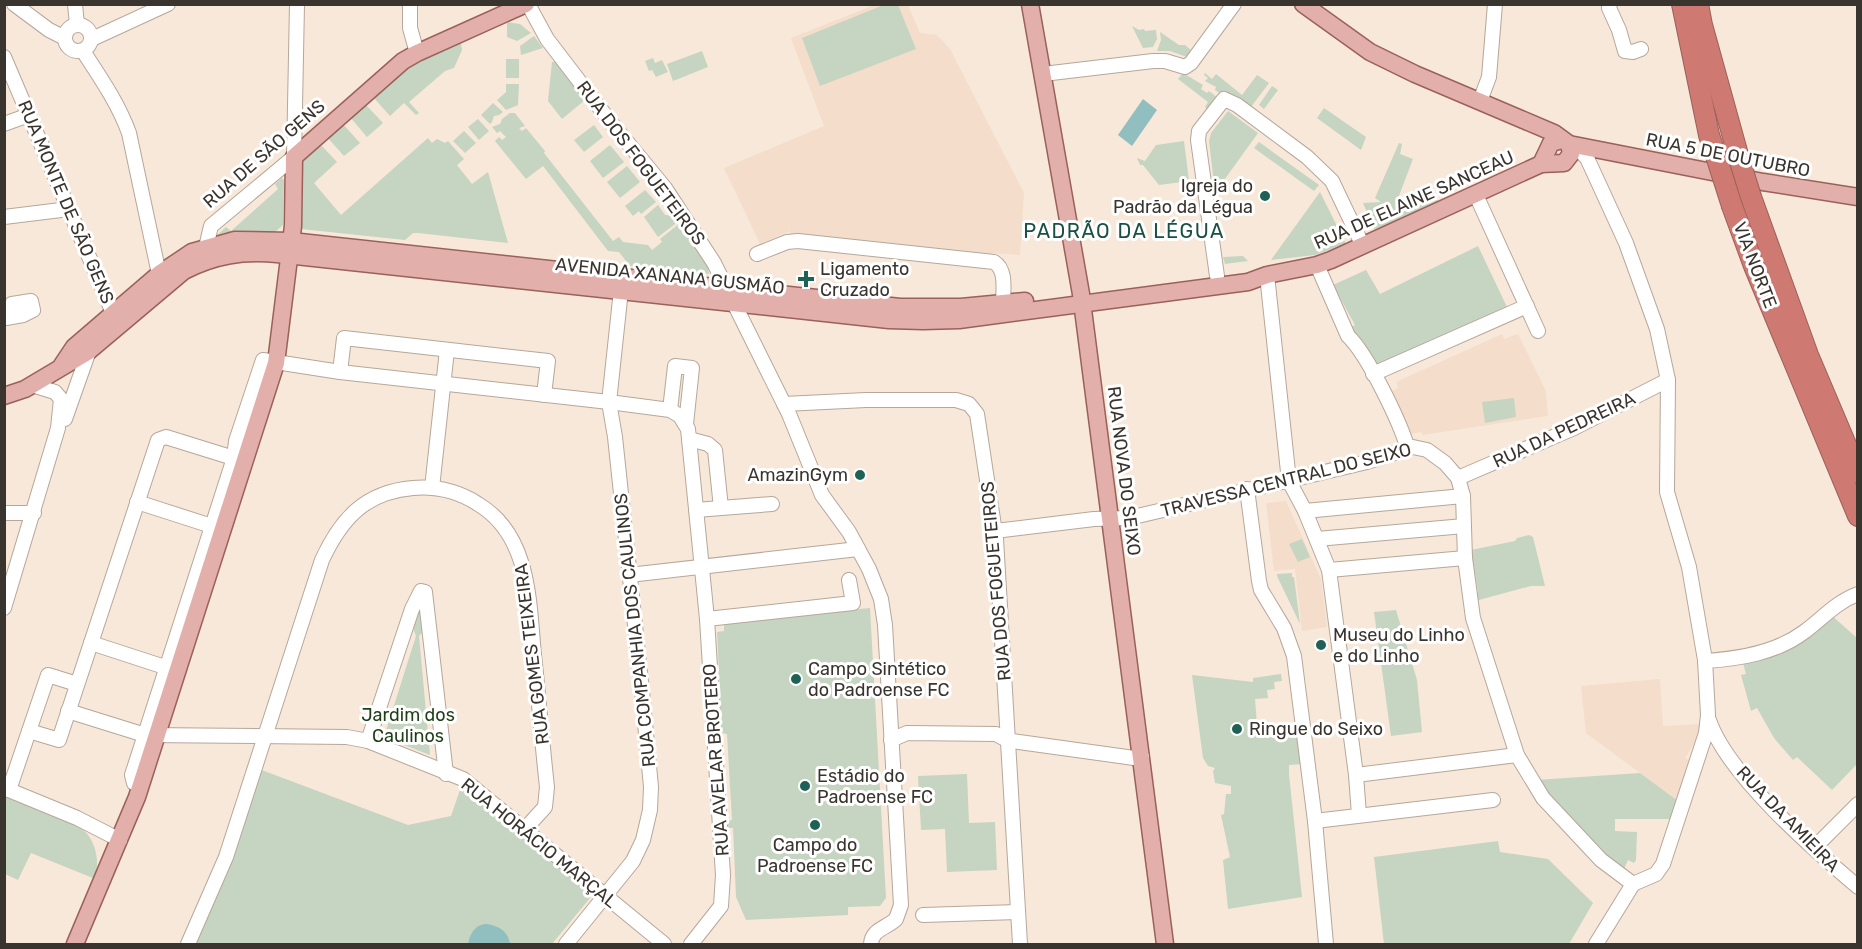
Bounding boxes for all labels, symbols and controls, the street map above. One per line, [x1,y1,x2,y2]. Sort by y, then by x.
street label: RUA DOS FOGUETEIROS [572,76,710,250]
street label: RUA DE SÃO GENS [199,95,329,213]
street label: RUA MONTE DE SÃO GENS [13,97,119,307]
street label: RUA 5 DE OUTUBRO [1644,128,1812,182]
street label: RUA DE ELAINE SANCEAU [1311,146,1517,254]
place label: Igreja do Padrão da Légua [1113,175,1253,218]
marker: Igreja do Padrão da Légua [1258,189,1272,203]
district label: PADRÃO DA LÉGUA [1023,219,1225,243]
street label: VIA NORTE [1729,219,1781,311]
street label: AVENIDA XANANA GUSMÃO [554,253,786,299]
place label: Ligamento Cruzado [820,258,909,301]
marker: Ligamento Cruzado [797,270,815,288]
street label: RUA NOVA DO SEIXO [1103,385,1145,557]
street label: RUA DA PEDREIRA [1489,387,1639,473]
street label: TRAVESSA CENTRAL DO SEIXO [1159,438,1413,522]
place label: AmazinGym [747,464,848,486]
marker: AmazinGym [853,468,867,482]
street label: RUA DOS FOGUETEIROS [976,480,1016,682]
street label: RUA COMPANHIA DOS CAULINOS [610,492,660,768]
street label: RUA GOMES TEIXEIRA [510,562,554,746]
place label: Museu do Linho e do Linho [1333,624,1465,667]
marker: Museu do Linho e do Linho [1314,638,1328,652]
place label: Campo Sintético do Padroense FC [808,658,950,701]
street label: RUA AVELAR BROTERO [698,663,734,857]
marker: Campo Sintético do Padroense FC [789,672,803,686]
park label: Jardim dos Caulinos [361,704,455,747]
place label: Ringue do Seixo [1249,718,1383,740]
marker: Ringue do Seixo [1230,722,1244,736]
street label: RUA DA AMIEIRA [1732,761,1844,877]
place label: Estádio do Padroense FC [817,765,933,808]
street label: RUA HORÁCIO MARÇAL [457,773,621,913]
marker: Estádio do Padroense FC [798,779,812,793]
marker: Campo do Padroense FC [808,818,822,832]
place label: Campo do Padroense FC [757,834,873,877]

